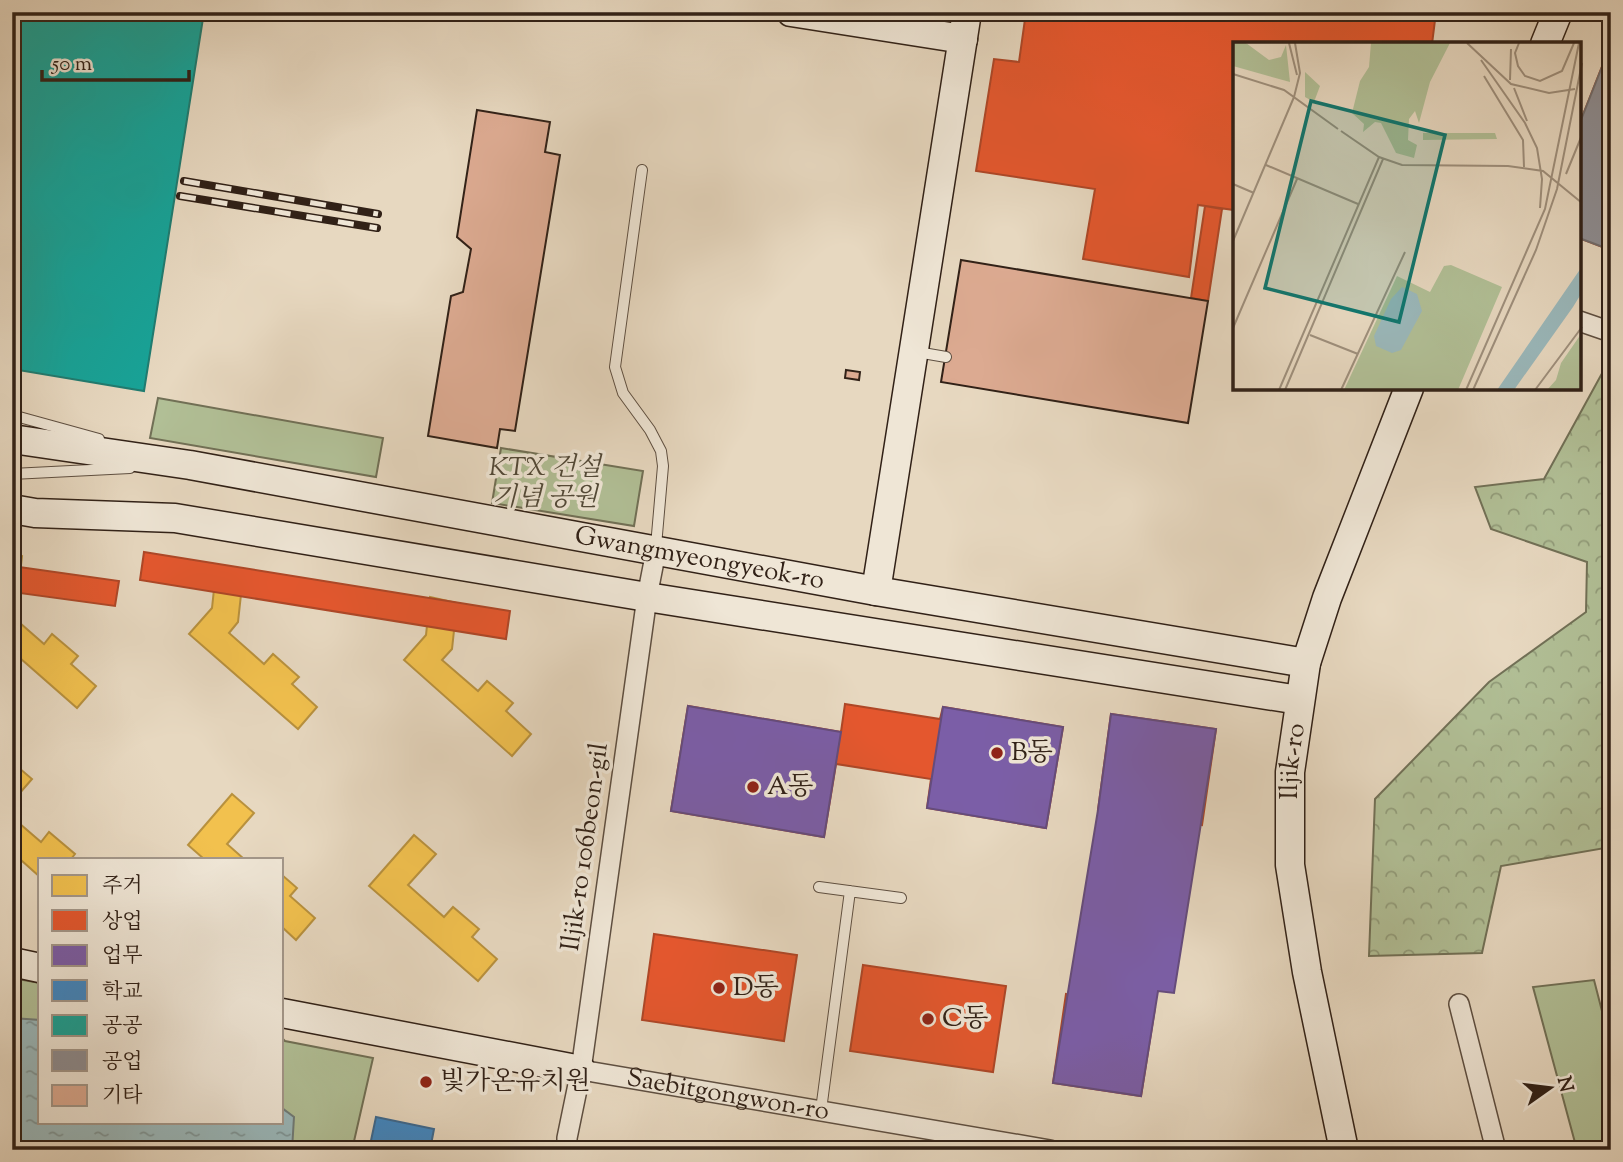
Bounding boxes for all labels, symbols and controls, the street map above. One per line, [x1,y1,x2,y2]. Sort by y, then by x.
scale bar [42,38,189,82]
inset map [1233,42,1581,390]
text: 50 m [51,50,92,80]
park label: KTX 건설 기념 공원 [489,450,603,517]
street label: Gwangmyeongyeok-ro [572,518,827,600]
street label: Iljik-ro [1272,721,1315,800]
place label: B동 [1011,735,1053,772]
street label: Iljik-ro 106beon-gil [553,741,619,953]
marker: B동 [989,745,1005,761]
place label: A동 [767,769,813,806]
marker: A동 [745,779,761,795]
legend [38,858,284,1124]
text: 주거 [102,872,143,902]
text: 상업 [102,908,143,938]
text: 업무 [102,942,143,972]
place label: D동 [733,970,779,1007]
text: 학교 [102,978,143,1008]
marker: D동 [711,980,727,996]
place label: C동 [942,1001,988,1038]
marker: C동 [920,1011,936,1027]
text: 공공 [102,1012,143,1042]
text: 공업 [102,1048,143,1078]
north arrow [1514,1054,1584,1124]
street label: Saebitgongwon-ro [624,1060,832,1131]
place label: 빛가온유치원 [440,1064,591,1101]
marker: 빛가온유치원 [418,1074,434,1090]
text: N [1549,1074,1579,1095]
text: 기타 [102,1082,143,1112]

